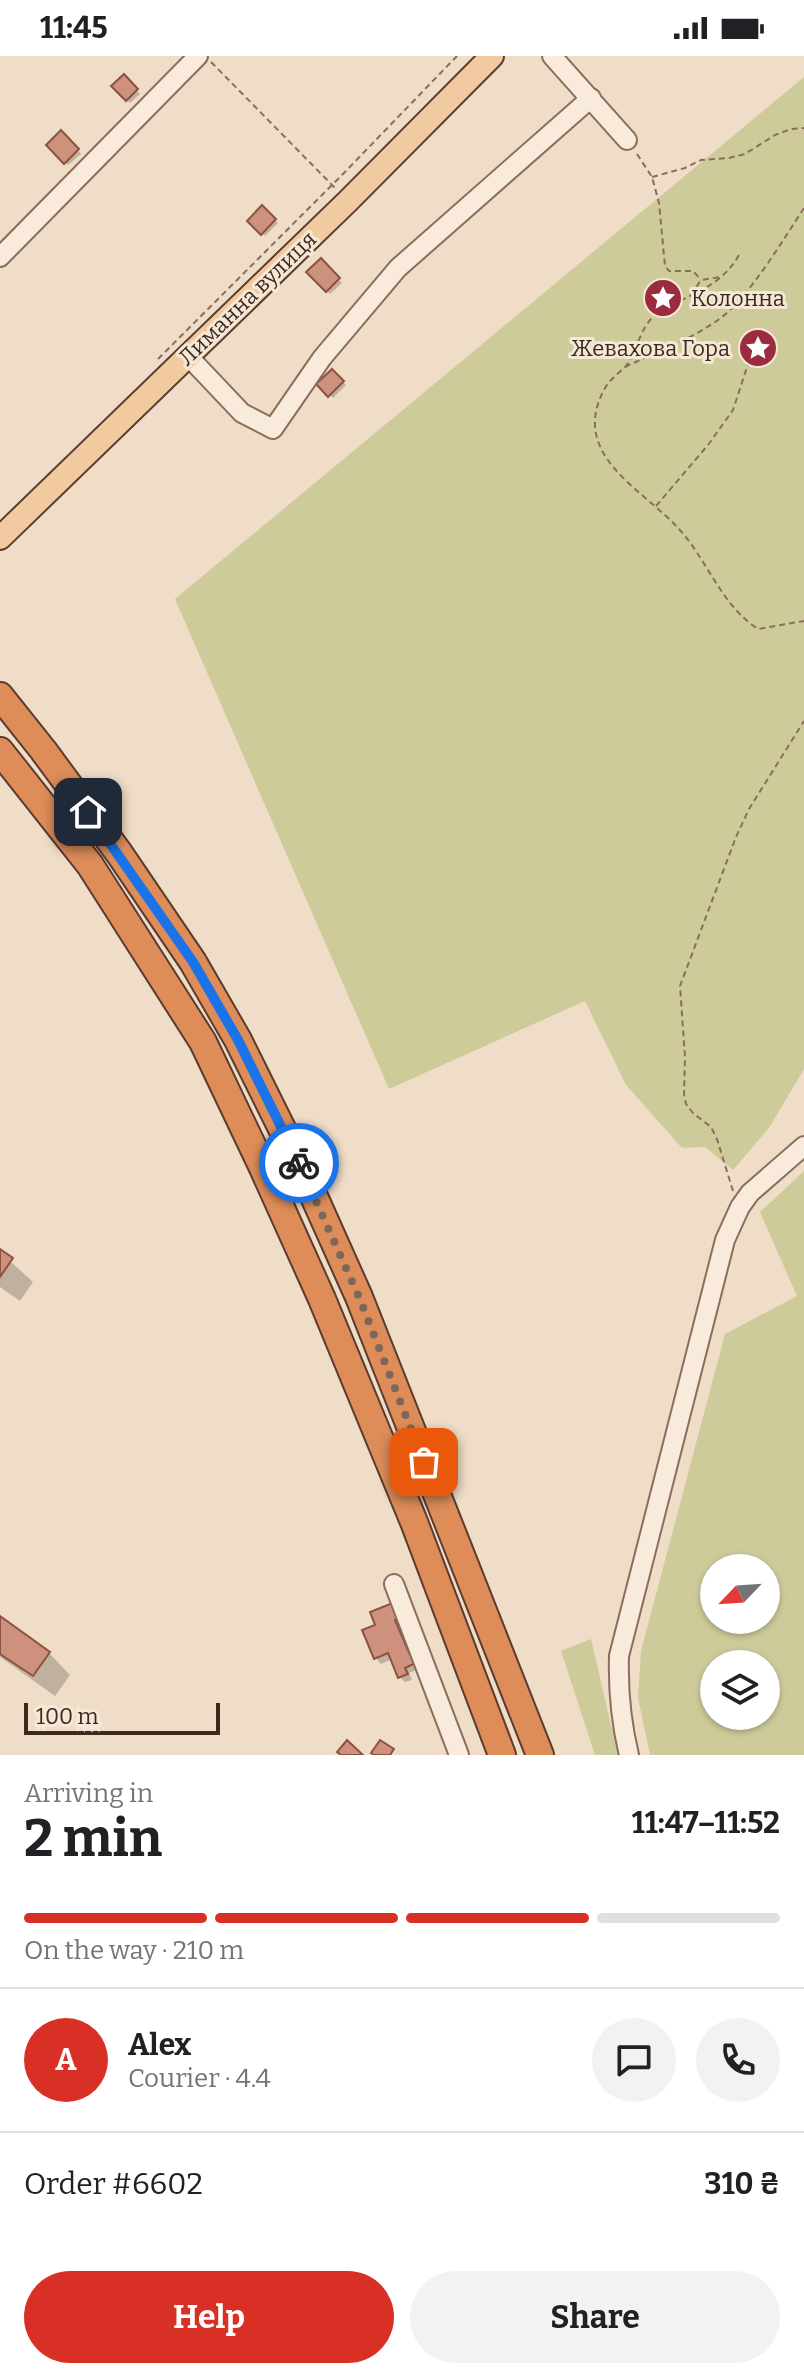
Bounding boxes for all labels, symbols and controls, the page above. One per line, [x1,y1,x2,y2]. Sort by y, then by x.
text: 11:45 [40,10,108,46]
street label: Лиманна вулиця [173,226,322,371]
place icon: Колонна [642,277,684,319]
place label: Колонна [691,285,785,312]
place icon: Жевахова Гора [737,327,779,369]
place label: Жевахова Гора [571,335,730,362]
pin [54,778,122,846]
icon: home [66,790,110,834]
courier [259,1123,339,1203]
icon: bike [277,1141,321,1185]
pin [390,1428,458,1496]
icon: bag [402,1440,446,1484]
north arrow [700,1554,780,1634]
map controls [700,1554,780,1730]
button: layers [700,1650,780,1730]
scale bar [24,1699,220,1735]
text: 100 m [36,1703,99,1730]
text: Arriving in [24,1778,153,1809]
text: 11:47–11:52 [632,1805,780,1841]
text: 2 min [24,1807,162,1870]
text: On the way · 210 m [24,1935,244,1966]
button: chat [592,2018,676,2102]
button: phone [696,2018,780,2102]
text: Alex [128,2027,191,2063]
text: A [55,2042,77,2078]
text: Courier · 4.4 [128,2063,271,2094]
text: Order #6602 [24,2166,203,2202]
text: 310 ₴ [704,2166,780,2202]
button: Help [24,2271,394,2363]
button: Share [410,2271,780,2363]

